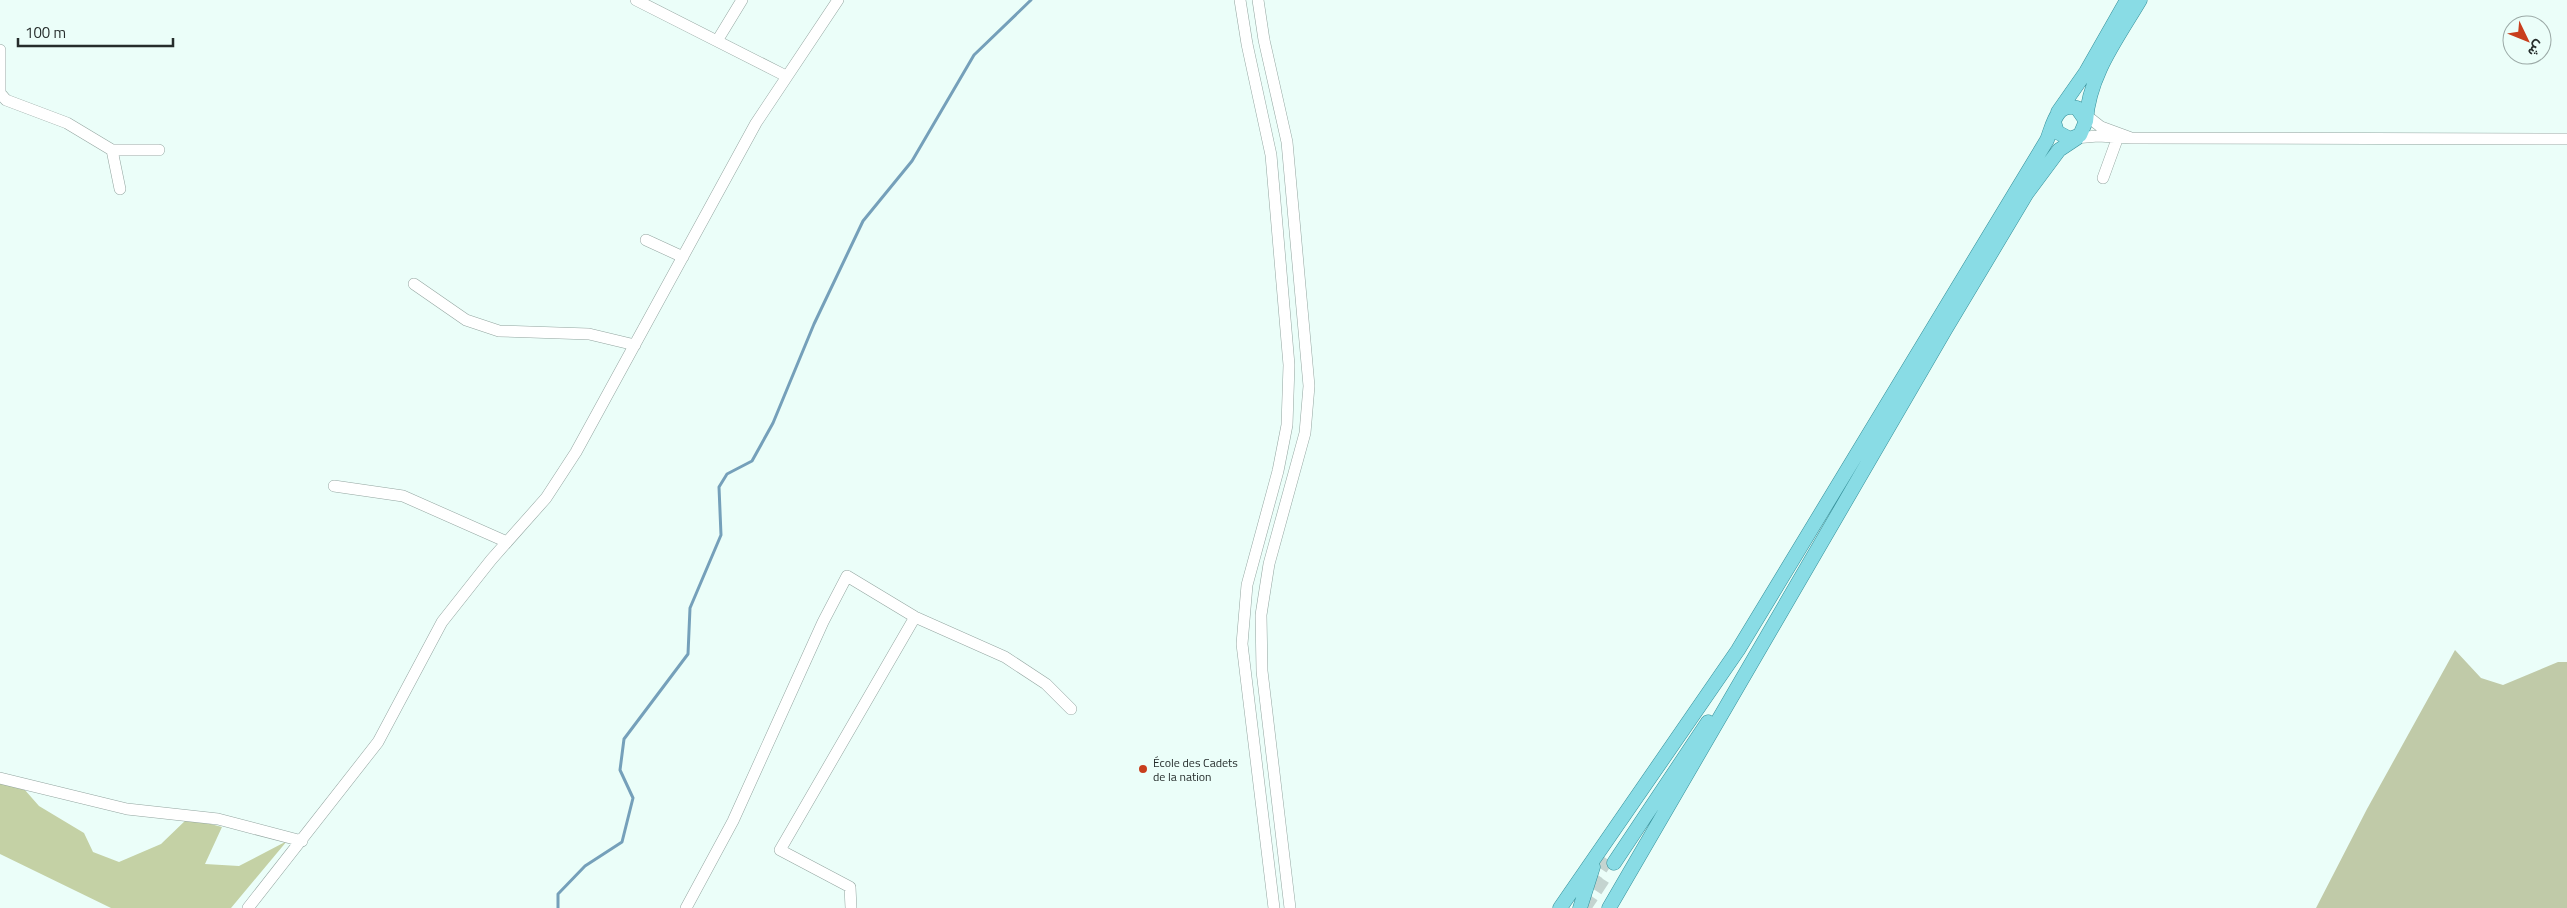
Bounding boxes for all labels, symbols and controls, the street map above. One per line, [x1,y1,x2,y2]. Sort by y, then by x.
scale bar [18,15,172,47]
north arrow [2502,15,2552,65]
text: 100 m [25,21,66,44]
text: ش [2523,36,2550,63]
place label: École des Cadets de la nation [1153,753,1238,786]
marker: École des Cadets de la nation [1137,763,1149,775]

